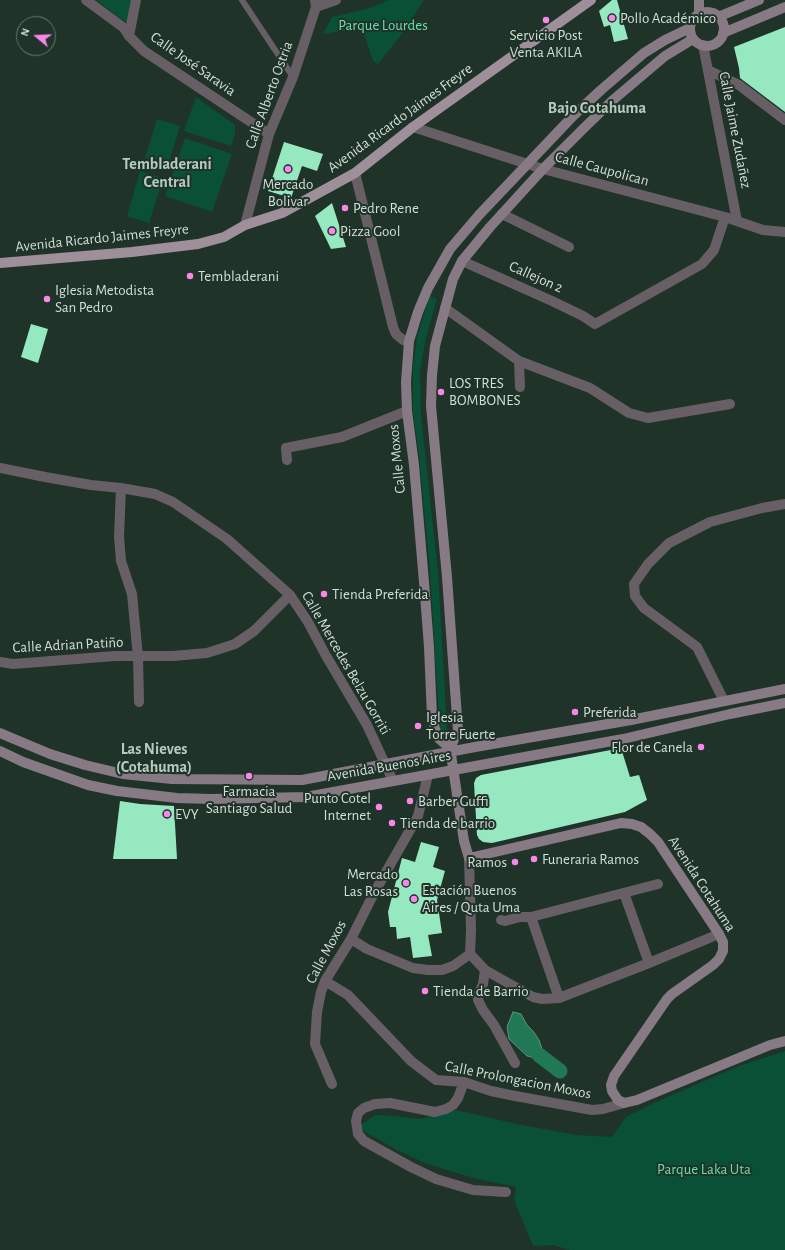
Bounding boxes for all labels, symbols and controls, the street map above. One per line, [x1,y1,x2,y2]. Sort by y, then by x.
place label: Pollo Académico [620,9,716,27]
marker: Pollo Académico [607,13,617,23]
marker: Servicio Post Venta AKILA [541,15,551,25]
north arrow [16,16,56,56]
park label: Parque Lourdes [338,16,428,34]
place label: Servicio Post Venta AKILA [510,26,582,61]
text: N [19,27,32,38]
street label: Calle José Saravia [147,28,239,100]
street label: Calle Alberto Ostria [241,39,297,151]
street label: Avenida Ricardo Jaimes Freyre [324,59,476,177]
street label: Calle Jaime Zudañez [715,70,755,190]
district label: Bajo Cotahuma [548,98,646,118]
street label: Calle Caupolican [553,148,651,190]
district label: Tembladerani Central [122,154,212,192]
marker: Mercado Bolivar [283,164,293,174]
place label: Mercado Bolivar [263,175,313,210]
place label: Pedro Rene [353,199,419,217]
marker: Pedro Rene [340,203,350,213]
street label: Avenida Ricardo Jaimes Freyre [14,220,190,256]
place label: Pizza Gool [340,222,400,240]
marker: Pizza Gool [327,226,337,236]
street label: Callejon 2 [506,257,566,297]
place label: Tembladerani [198,267,279,285]
marker: Tembladerani [185,271,195,281]
place label: Iglesia Metodista San Pedro [55,281,154,316]
marker: Iglesia Metodista San Pedro [42,294,52,304]
place label: LOS TRES BOMBONES [449,374,521,409]
marker: LOS TRES BOMBONES [436,387,446,397]
street label: Calle Moxos [384,424,410,494]
place label: Tienda Preferida [332,585,429,603]
street label: Calle Mercedes Belzu Gorriti [298,588,394,738]
marker: Tienda Preferida [319,589,329,599]
street label: Calle Adrian Patiño [12,633,124,657]
place label: Preferida [583,703,637,721]
marker: Preferida [570,707,580,717]
place label: Iglesia Torre Fuerte [426,708,495,743]
marker: Iglesia Torre Fuerte [413,721,423,731]
place label: Flor de Canela [611,738,693,756]
district label: Las Nieves (Cotahuma) [116,739,192,777]
marker: Flor de Canela [696,742,706,752]
street label: Avenida Buenos Aires [326,746,452,786]
marker: Farmacia Santiago Salud [244,771,254,781]
place label: Farmacia Santiago Salud [206,782,292,817]
place label: Punto Cotel Internet [304,789,371,824]
place label: Barber Guffi [418,792,489,810]
marker: Barber Guffi [405,796,415,806]
marker: Punto Cotel Internet [374,802,384,812]
place label: EVY [175,805,199,823]
marker: EVY [162,809,172,819]
place label: Tienda de barrio [400,814,495,832]
marker: Tienda de barrio [387,818,397,828]
street label: Avenida Cotahuma [664,833,740,935]
place label: Funeraria Ramos [542,850,639,868]
place label: Ramos [467,853,507,871]
marker: Funeraria Ramos [529,854,539,864]
marker: Ramos [510,857,520,867]
place label: Mercado Las Rosas [344,865,398,900]
marker: Mercado Las Rosas [401,878,411,888]
place label: Estación Buenos Aires / Quta Uma [422,881,520,916]
marker: Estación Buenos Aires / Quta Uma [409,894,419,904]
street label: Calle Moxos [302,917,350,987]
place label: Tienda de Barrio [433,982,528,1000]
marker: Tienda de Barrio [420,986,430,996]
street label: Calle Prolongacion Moxos [443,1057,593,1103]
park label: Parque Laka Uta [657,1160,751,1178]

